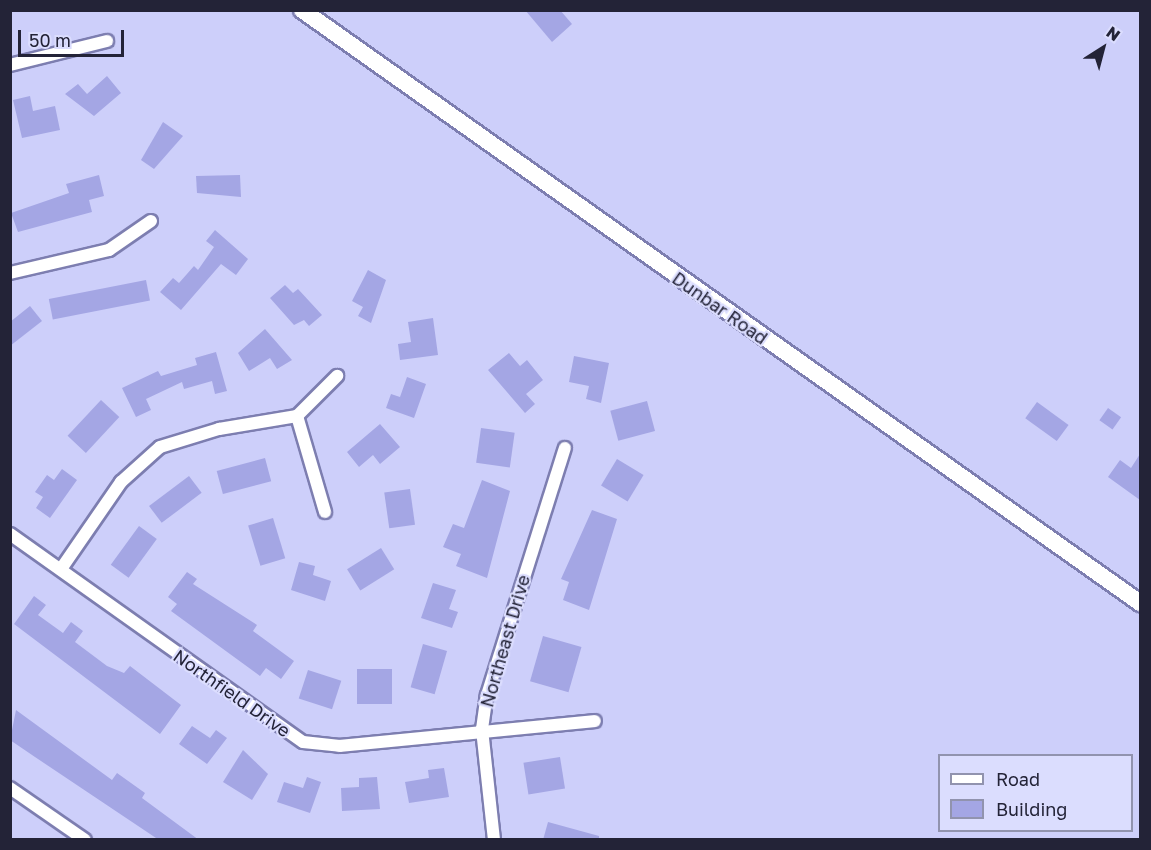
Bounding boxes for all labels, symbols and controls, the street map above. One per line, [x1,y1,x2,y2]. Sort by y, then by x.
scale bar [21,18,128,56]
north arrow [1073,18,1133,78]
text: N [1103,22,1124,45]
text: 50 m [29,29,71,51]
street label: Dunbar Road [668,267,772,349]
street label: Northeast Drive [476,572,534,710]
street label: Northfield Drive [169,645,295,741]
legend [938,754,1133,832]
text: Road [996,768,1040,790]
text: Building [996,798,1067,820]

